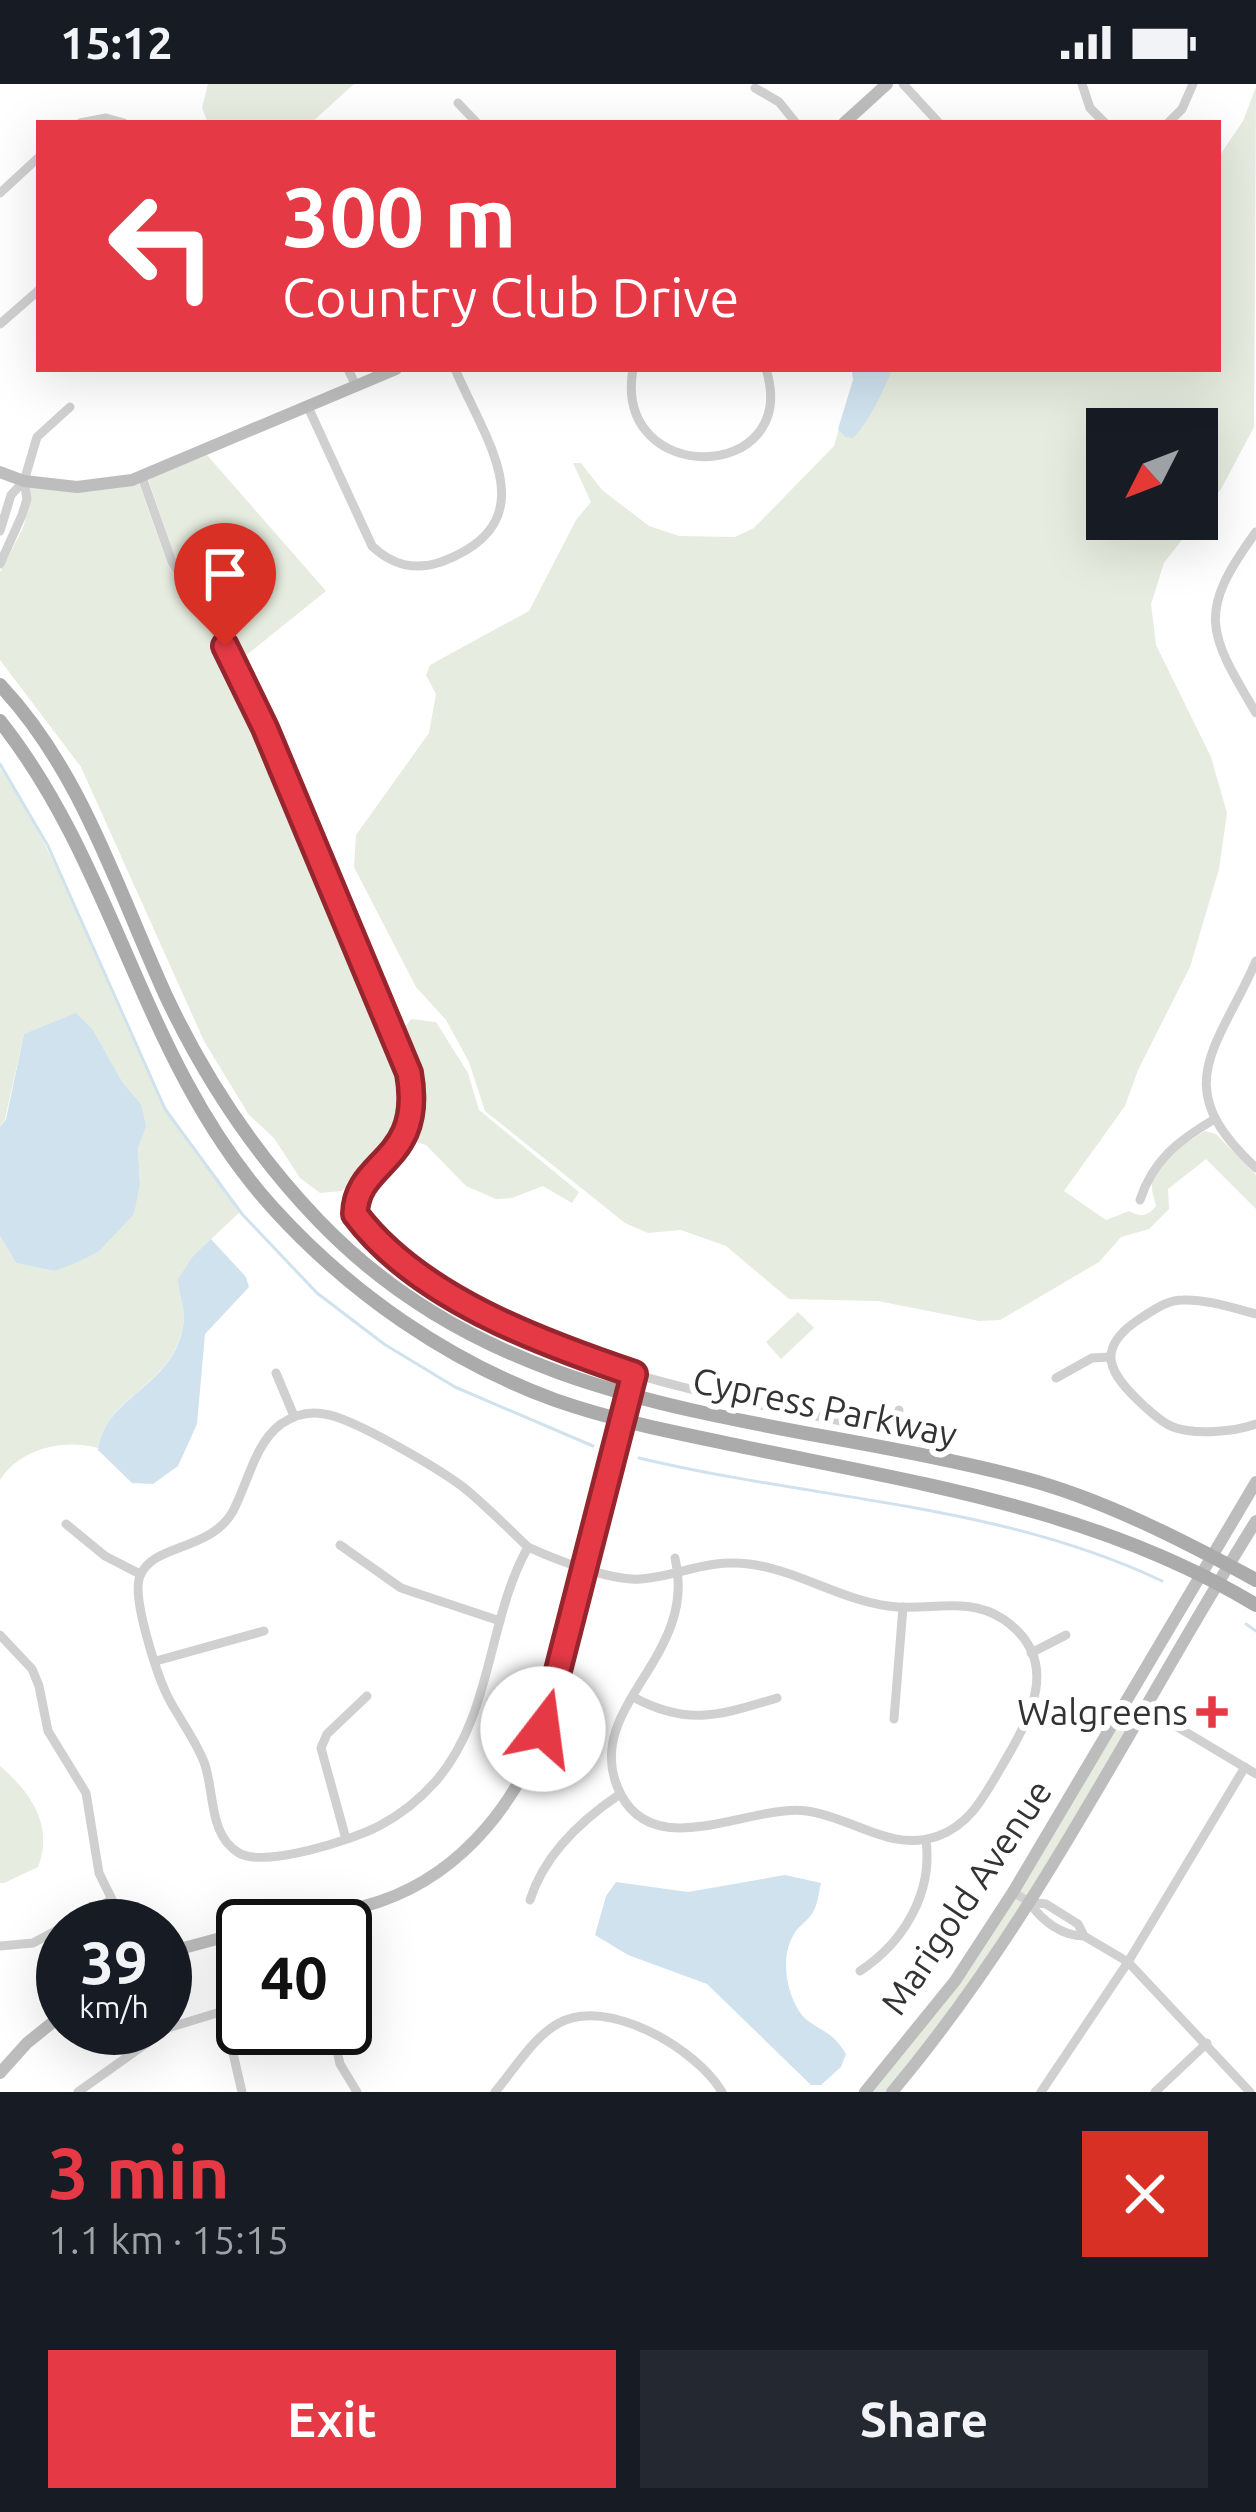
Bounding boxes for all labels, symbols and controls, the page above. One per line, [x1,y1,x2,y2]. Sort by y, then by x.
text: 15:12 [60,17,173,68]
icon: left [84,168,240,324]
text: 300 m [282,169,516,263]
text: Country Club Drive [282,267,739,327]
north arrow [1086,408,1218,540]
map controls [1086,408,1218,540]
pin [174,523,276,646]
icon: arrive [192,541,258,607]
street label: Cypress Parkway [689,1359,961,1455]
position arrow [480,1666,606,1792]
place label: Walgreens [1017,1691,1188,1732]
marker: Walgreens [1199,1699,1225,1725]
street label: Marigold Avenue [872,1772,1059,2022]
speed limit sign: 40 [216,1899,372,2055]
text: 39 [80,1928,148,1995]
text: km/h [79,1990,149,2024]
button: close [1082,2131,1208,2257]
text: 3 min [48,2132,230,2213]
text: 1.1 km · 15:15 [48,2218,289,2261]
button: Exit [48,2350,616,2488]
button: Share [640,2350,1208,2488]

